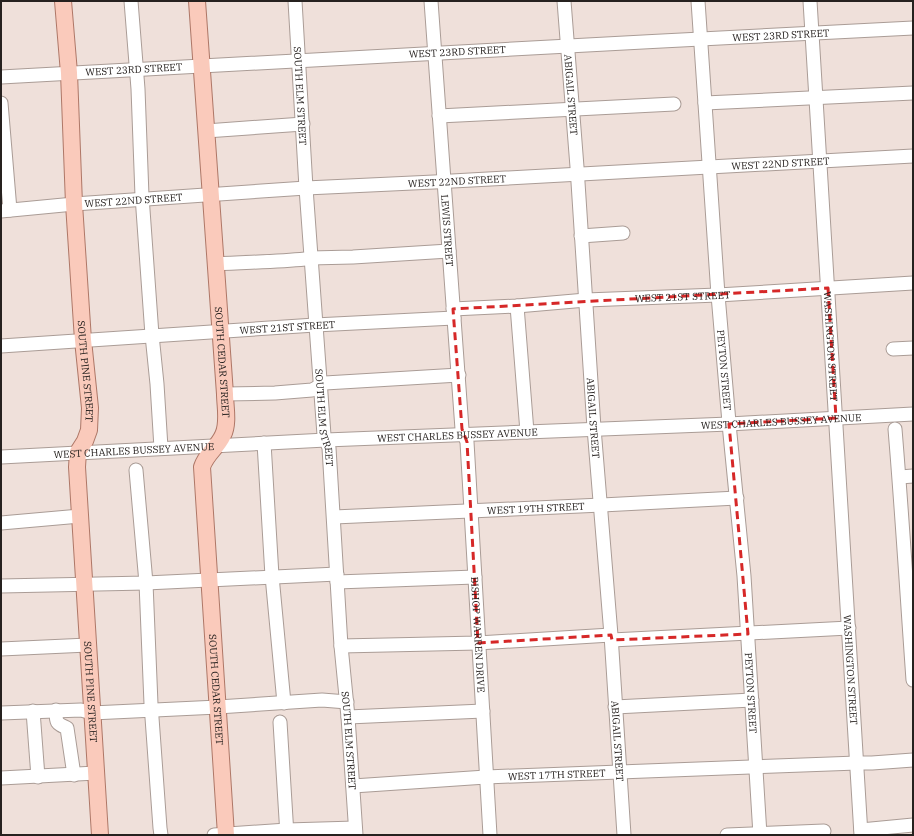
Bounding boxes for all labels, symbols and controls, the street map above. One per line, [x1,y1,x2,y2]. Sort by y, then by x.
street label: WEST 23RD STREET [732,26,830,44]
street label: WEST 23RD STREET [408,42,507,60]
street label: SOUTH ELM STREET [291,46,310,146]
street label: ABIGAIL STREET [562,54,581,136]
street label: WEST 23RD STREET [85,60,183,78]
street label: WEST 22ND STREET [731,154,830,172]
street label: WEST 22ND STREET [408,172,507,190]
street label: WEST 22ND STREET [84,190,183,210]
street label: LEWIS STREET [439,194,457,267]
street label: WEST 21ST STREET [635,288,731,305]
street label: WASHINGTON STREET [821,291,841,402]
street label: SOUTH CEDAR STREET [212,306,233,418]
street label: WEST 21ST STREET [239,317,336,337]
street label: SOUTH PINE STREET [75,320,97,423]
street label: PEYTON STREET [715,329,734,411]
street label: SOUTH ELM STREET [313,368,337,467]
street label: ABIGAIL STREET [584,377,603,459]
street label: WEST CHARLES BUSSEY AVENUE [701,410,862,432]
street label: WEST CHARLES BUSSEY AVENUE [377,425,538,444]
street label: WEST CHARLES BUSSEY AVENUE [53,439,215,461]
street label: WEST 19TH STREET [487,499,585,517]
street label: BISHOP WARREN DRIVE [468,576,488,693]
street label: WASHINGTON STREET [841,614,861,726]
street label: SOUTH CEDAR STREET [206,634,227,746]
street label: SOUTH PINE STREET [81,641,101,743]
street label: PEYTON STREET [742,652,760,734]
street label: SOUTH ELM STREET [339,690,359,791]
street label: ABIGAIL STREET [609,700,627,782]
street label: WEST 17TH STREET [508,766,606,783]

